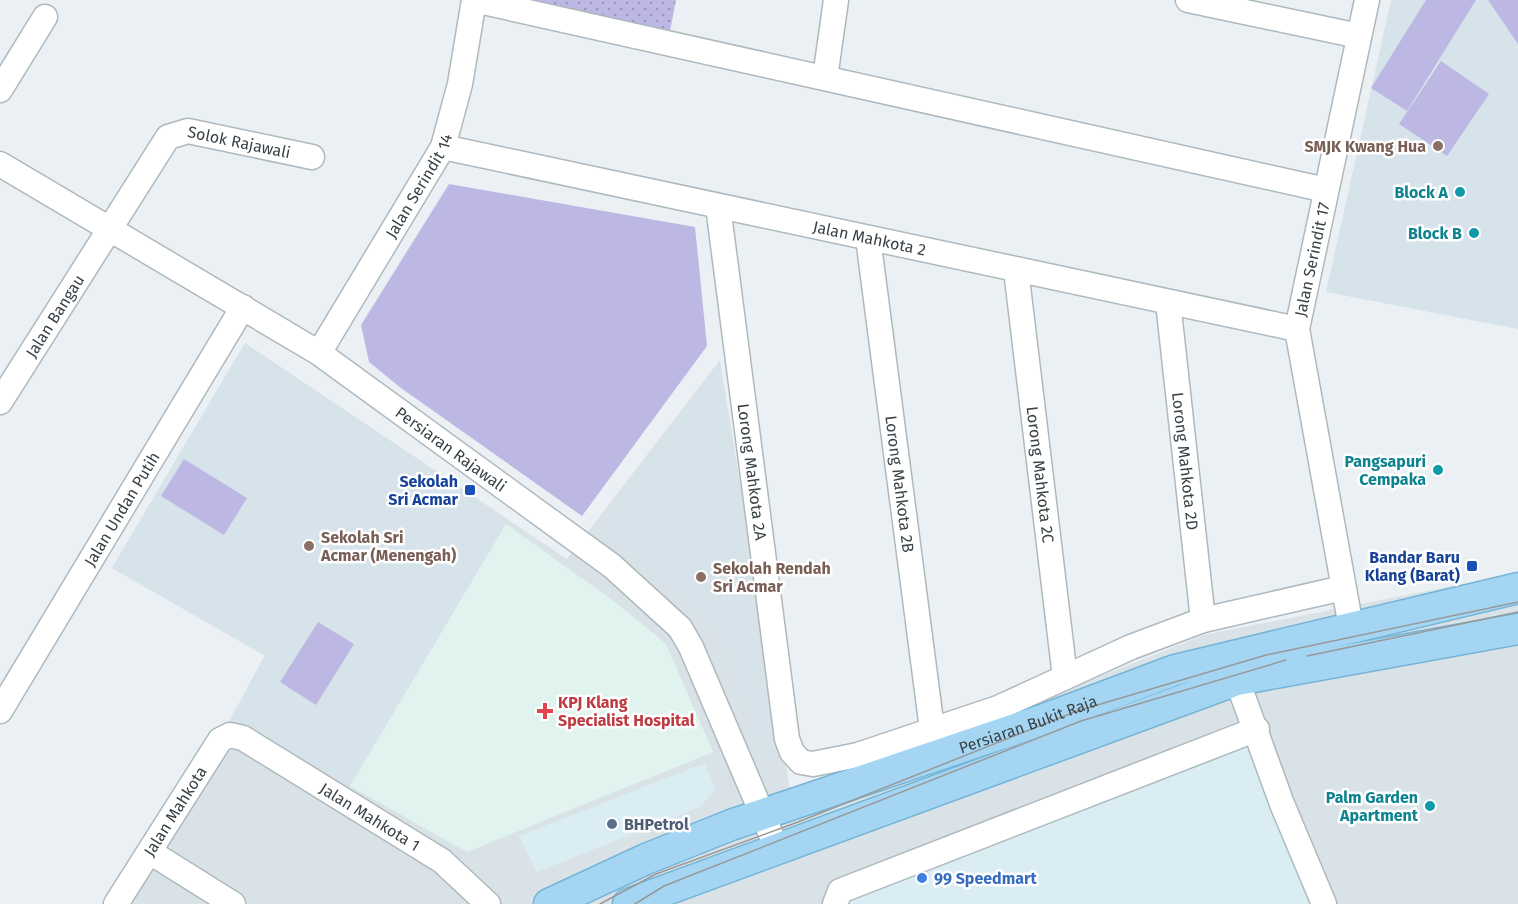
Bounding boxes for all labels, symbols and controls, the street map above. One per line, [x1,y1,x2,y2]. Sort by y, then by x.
street label: Solok Rajawali [186,122,292,162]
street label: Jalan Serindit 14 [382,131,456,241]
place label: SMJK Kwang Hua [1305,137,1426,156]
marker: SMJK Kwang Hua [1431,139,1445,153]
place label: Block A [1394,183,1449,202]
marker: Block A [1453,185,1467,199]
street label: Jalan Serindit 17 [1291,201,1334,318]
street label: Jalan Mahkota 2 [811,217,928,260]
place label: Block B [1408,224,1462,243]
marker: Block B [1467,226,1481,240]
street label: Jalan Bangau [22,271,88,361]
street label: Lorong Mahkota 2D [1168,391,1202,531]
street label: Lorong Mahkota 2A [734,402,770,542]
street label: Persiaran Rajawali [392,403,510,496]
street label: Lorong Mahkota 2C [1022,405,1058,544]
street label: Lorong Mahkota 2B [881,414,918,554]
street label: Jalan Undan Putih [80,448,164,570]
place label: Pangsapuri Cempaka [1345,452,1426,489]
marker: Pangsapuri Cempaka [1431,463,1445,477]
place label: Sekolah Sri Acmar [388,472,459,509]
marker: Sekolah Sri Acmar [463,483,477,497]
place label: Sekolah Sri Acmar (Menengah) [320,528,456,565]
marker: Sekolah Sri Acmar (Menengah) [302,539,316,553]
place label: Bandar Baru Klang (Barat) [1365,548,1460,585]
place label: Sekolah Rendah Sri Acmar [713,559,831,596]
marker: Bandar Baru Klang (Barat) [1465,559,1479,573]
marker: Sekolah Rendah Sri Acmar [694,570,708,584]
street label: Persiaran Bukit Raja [956,691,1100,757]
place label: KPJ Klang Specialist Hospital [558,693,695,730]
marker: KPJ Klang Specialist Hospital [536,702,554,720]
street label: Jalan Mahkota [140,763,211,860]
street label: Jalan Mahkota 1 [316,779,423,855]
place label: Palm Garden Apartment [1326,788,1419,825]
marker: Palm Garden Apartment [1423,799,1437,813]
place label: BHPetrol [624,815,689,834]
marker: BHPetrol [605,817,619,831]
place label: 99 Speedmart [934,869,1037,888]
marker: 99 Speedmart [915,871,929,885]

